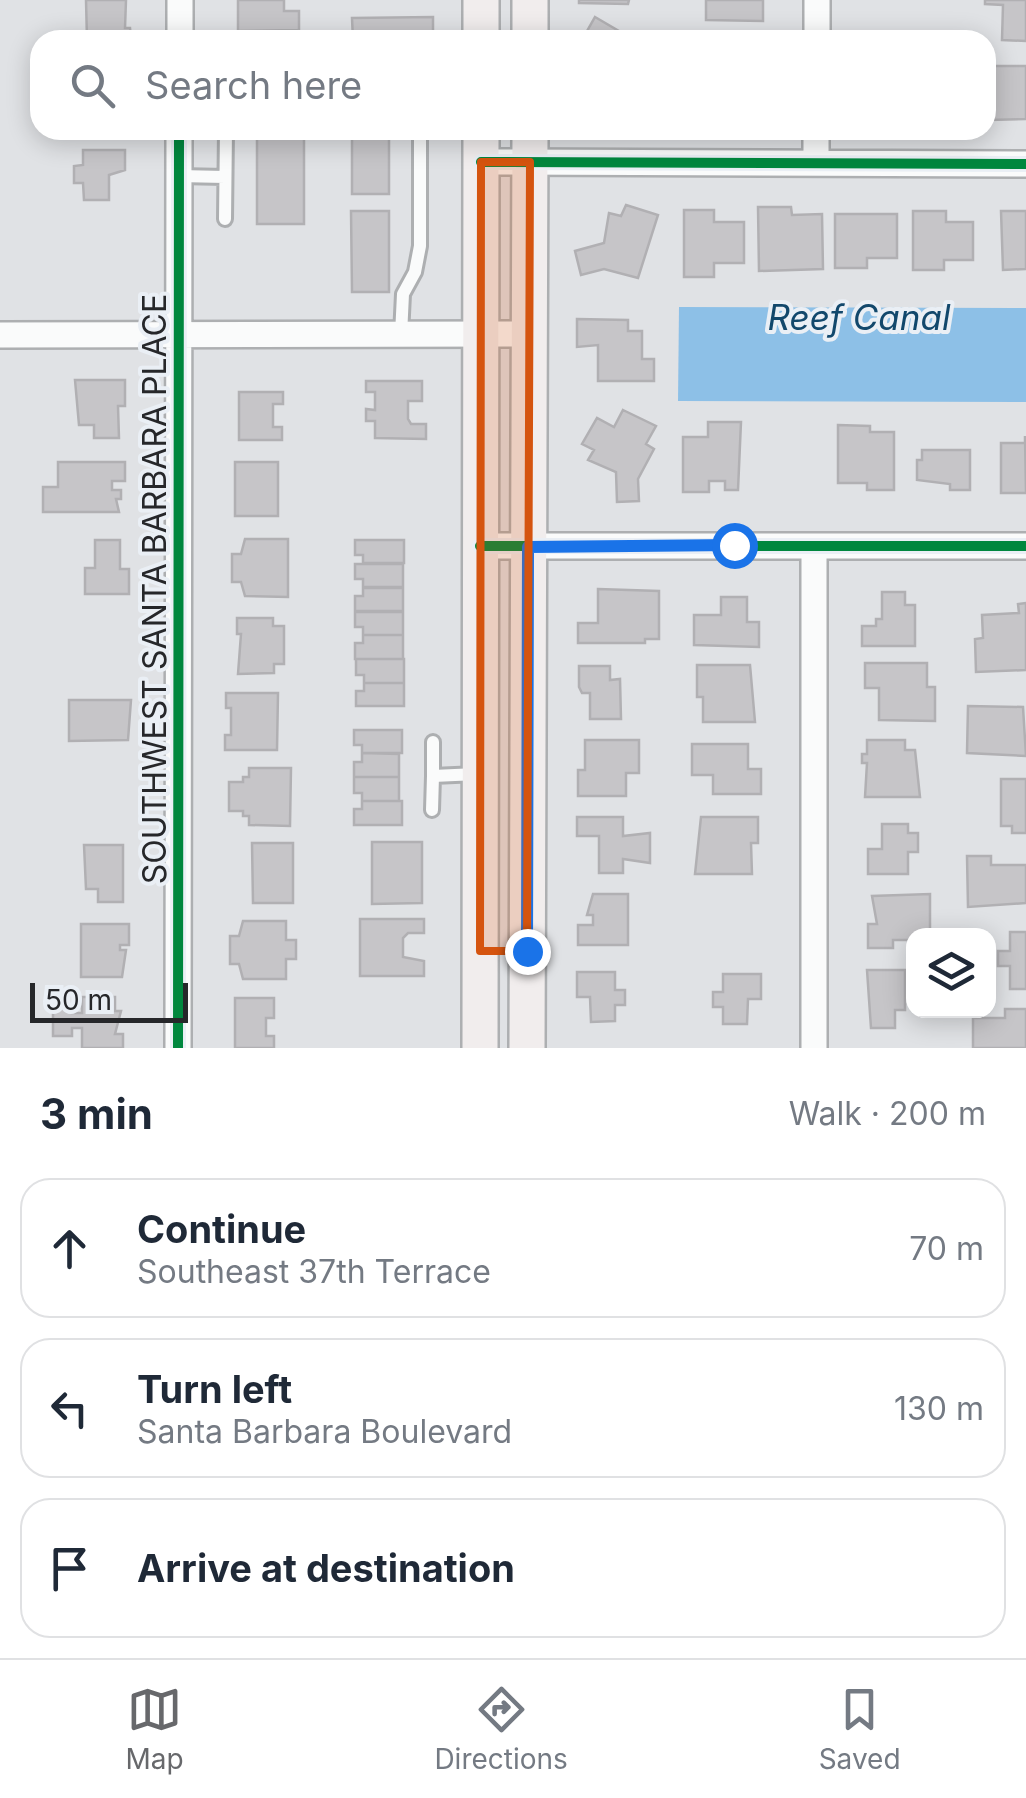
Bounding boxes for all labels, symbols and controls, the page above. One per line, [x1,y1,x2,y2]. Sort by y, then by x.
search box [30,30,996,140]
icon: search [65,58,120,113]
text: Search here [145,62,362,108]
street label: SOUTHWEST SANTA BARBARA PLACE [135,294,174,884]
water label: Reef Canal [768,296,951,338]
route start [712,523,758,569]
map controls [906,928,996,1018]
button: layers [906,928,996,1018]
route end [505,929,551,975]
scale bar [30,978,188,1023]
text: 50 m [45,983,112,1017]
text: 3 min [40,1088,153,1139]
text: Walk · 200 m [789,1094,986,1133]
text: Continue [137,1206,306,1252]
icon: ahead [42,1221,97,1276]
text: 70 m [909,1229,984,1268]
text: Southeast 37th Terrace [137,1252,491,1291]
text: Turn left [137,1366,292,1412]
icon: left [42,1381,97,1436]
text: 130 m [894,1389,984,1428]
text: Santa Barbara Boulevard [137,1412,512,1451]
icon: arrive [42,1541,97,1596]
text: Arrive at destination [137,1545,515,1591]
tab: Map [125,1682,184,1776]
tab: Directions [434,1682,568,1776]
tab: Saved [819,1682,901,1776]

